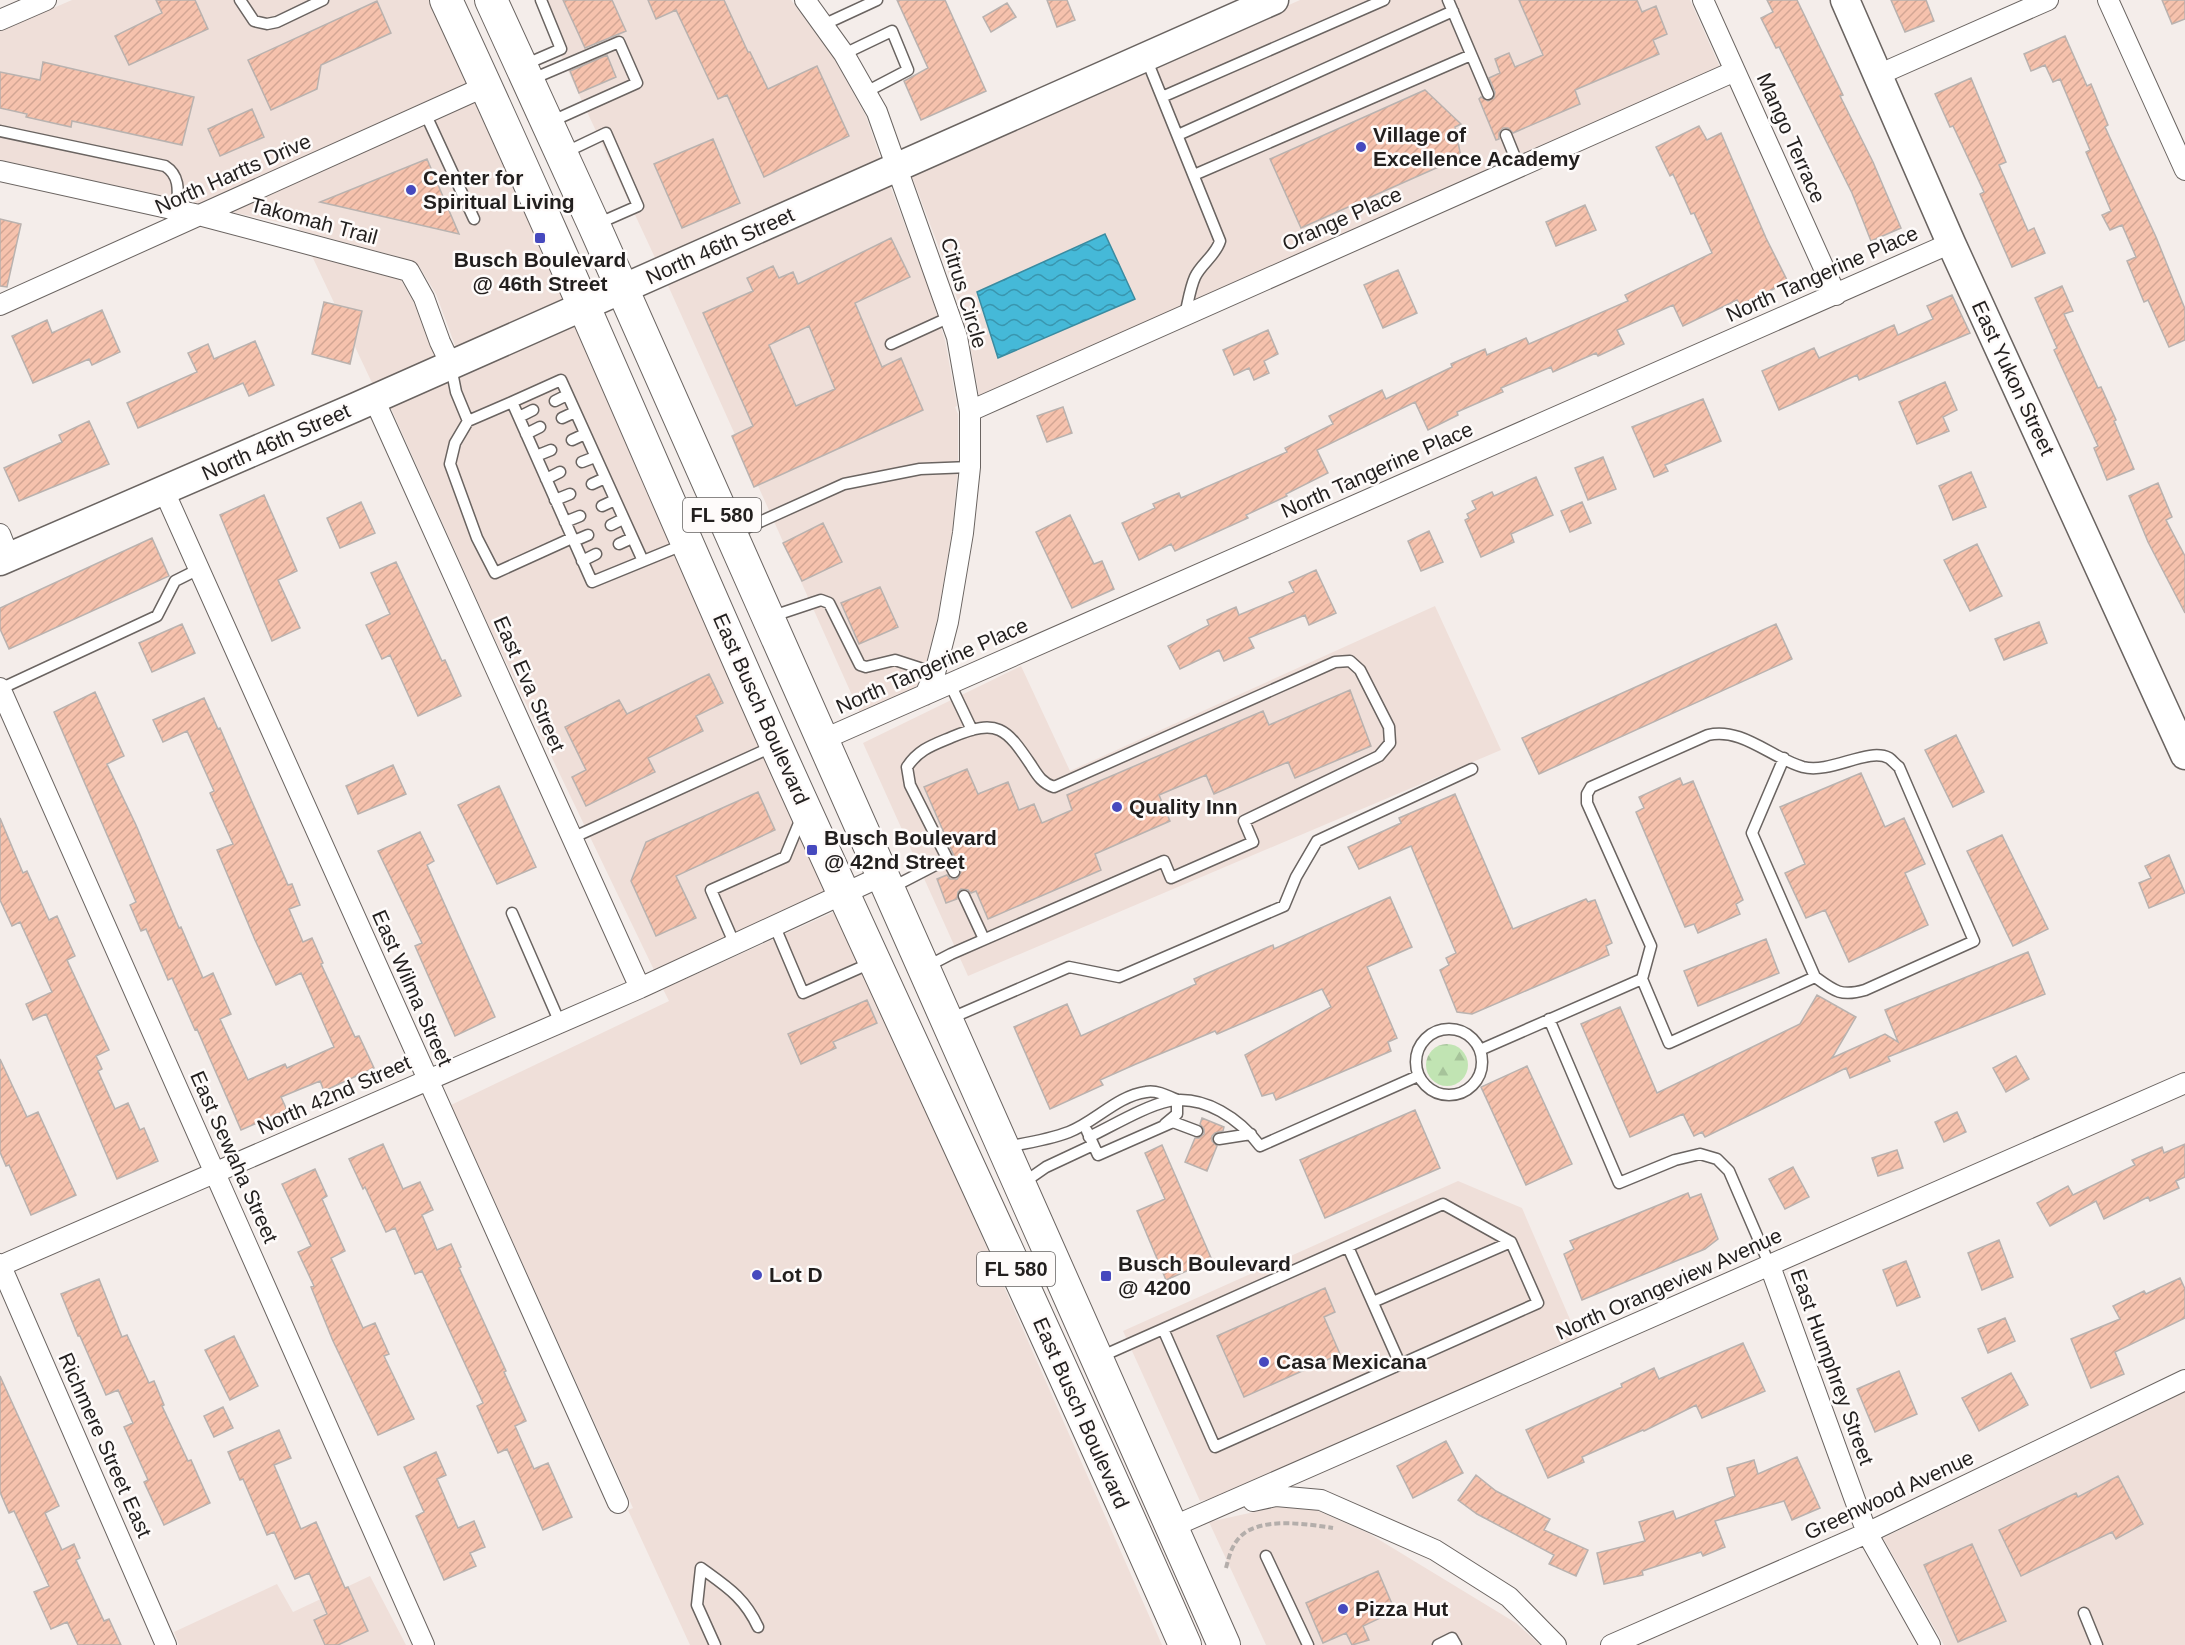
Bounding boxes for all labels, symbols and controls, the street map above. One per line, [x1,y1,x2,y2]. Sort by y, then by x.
street label: Mango Terrace [1753,69,1830,206]
place label: Village of Excellence Academy [1373,123,1580,170]
street label: North Hartts Drive [151,129,314,218]
marker: Village of Excellence Academy [1354,140,1368,154]
place label: Center for Spiritual Living [423,166,575,213]
street label: Orange Place [1278,182,1405,255]
marker: Center for Spiritual Living [404,183,418,197]
street label: Takomah Trail [248,192,380,249]
street label: North 46th Street [642,202,798,289]
street label: North Tangerine Place [1722,221,1921,326]
marker: Busch Boulevard @ 46th Street [533,231,547,245]
street label: Citrus Circle [937,235,992,351]
place label: Busch Boulevard @ 46th Street [454,248,626,295]
street label: East Yukon Street [1968,297,2059,459]
street label: North 46th Street [198,398,354,485]
street label: North Tangerine Place [1277,417,1476,522]
road number: FL 580 [683,498,761,532]
street label: East Busch Boulevard [709,610,814,808]
street label: East Eva Street [489,612,570,755]
street label: North Tangerine Place [832,613,1031,718]
place label: Quality Inn [1129,795,1238,818]
marker: Quality Inn [1110,800,1124,814]
place label: Busch Boulevard @ 42nd Street [824,826,997,873]
marker: Busch Boulevard @ 42nd Street [805,843,819,857]
street label: East Wilma Street [368,906,457,1069]
street label: North 42nd Street [253,1050,414,1139]
street label: East Sewaha Street [186,1067,283,1246]
street label: North Orangeview Avenue [1552,1223,1785,1344]
road number: FL 580 [977,1252,1055,1286]
place label: Busch Boulevard @ 4200 [1118,1252,1291,1299]
place label: Lot D [769,1263,823,1286]
street label: East Humphrey Street [1786,1266,1879,1468]
marker: Lot D [750,1268,764,1282]
marker: Busch Boulevard @ 4200 [1099,1269,1113,1283]
street label: East Busch Boulevard [1029,1314,1134,1512]
street label: Richmere Street East [54,1349,157,1541]
place label: Casa Mexicana [1276,1350,1427,1373]
marker: Casa Mexicana [1257,1355,1271,1369]
street label: Greenwood Avenue [1801,1445,1977,1544]
place label: Pizza Hut [1355,1597,1448,1620]
marker: Pizza Hut [1336,1602,1350,1616]

